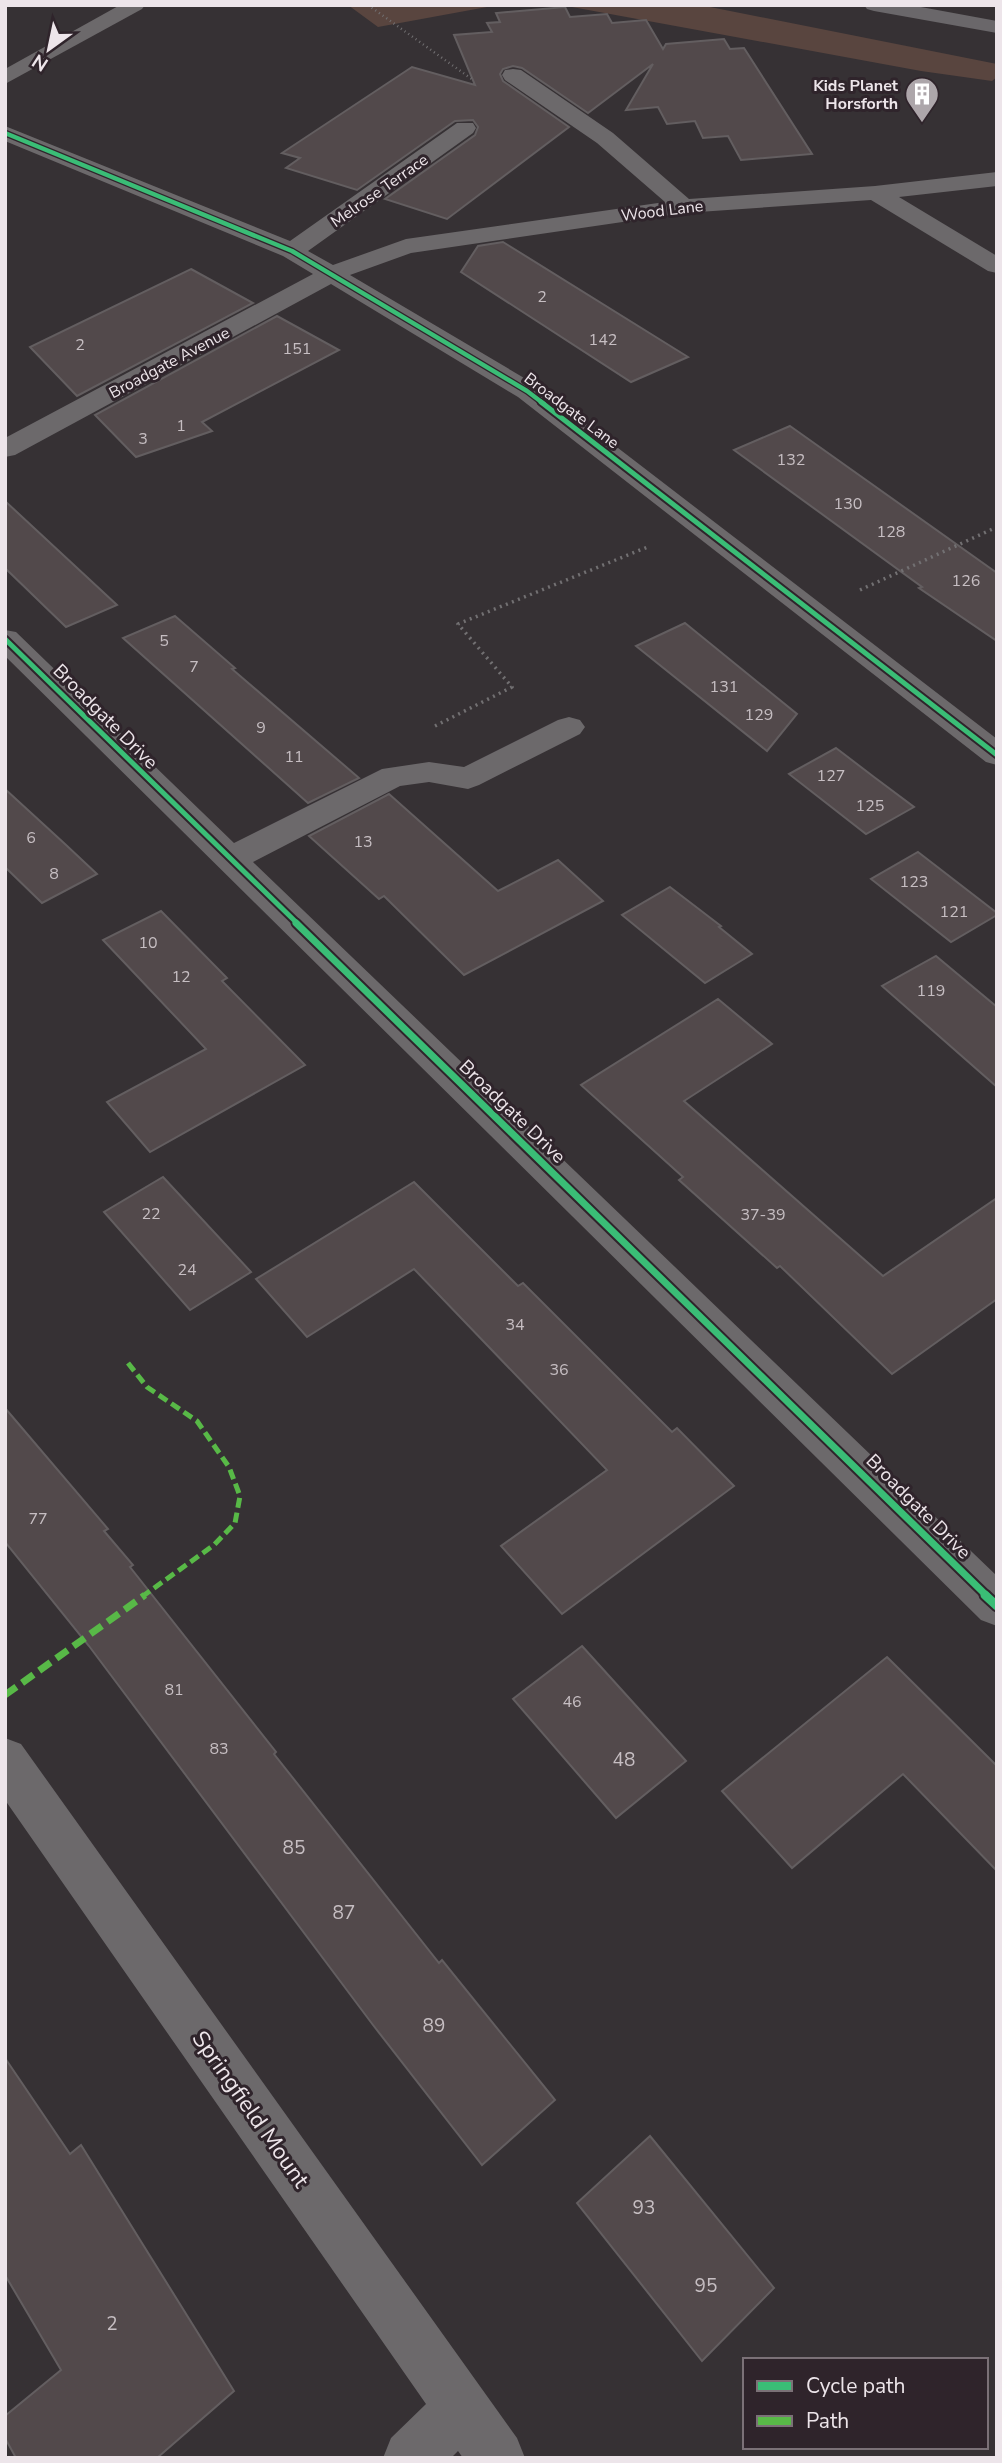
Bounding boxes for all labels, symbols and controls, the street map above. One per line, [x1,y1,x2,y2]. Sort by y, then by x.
north arrow [14,14,84,84]
text: N [27,48,53,77]
place label: Kids Planet Horsforth [813,75,899,115]
building icon: Kids Planet Horsforth [903,75,941,124]
street label: Melrose Terrace [326,149,433,233]
street label: Wood Lane [620,195,704,227]
house number: 2 [537,286,547,308]
street label: Broadgate Avenue [105,322,234,404]
house number: 142 [589,329,617,351]
house number: 2 [75,334,85,356]
house number: 151 [283,338,311,360]
street label: Broadgate Lane [519,368,624,454]
house number: 1 [176,415,186,437]
house number: 3 [138,428,148,450]
house number: 132 [777,449,805,471]
house number: 130 [834,493,862,515]
house number: 128 [877,521,905,543]
house number: 126 [952,570,980,592]
house number: 5 [159,630,169,652]
house number: 7 [189,656,199,678]
street label: Broadgate Drive [47,658,164,775]
house number: 131 [710,676,738,698]
house number: 129 [745,704,773,726]
house number: 9 [256,717,266,739]
house number: 11 [284,746,304,768]
house number: 127 [817,765,845,787]
house number: 125 [856,795,884,817]
house number: 6 [26,827,36,849]
house number: 13 [353,831,373,853]
house number: 8 [49,863,59,885]
house number: 123 [900,871,928,893]
house number: 121 [940,901,968,923]
house number: 10 [138,932,158,954]
house number: 12 [171,966,191,988]
house number: 119 [917,980,945,1002]
street label: Broadgate Drive [453,1054,571,1169]
house number: 22 [141,1203,161,1225]
house number: 37-39 [740,1204,786,1226]
house number: 24 [177,1259,197,1281]
house number: 34 [505,1314,525,1336]
house number: 36 [549,1359,569,1381]
street label: Broadgate Drive [860,1448,977,1565]
house number: 77 [28,1508,48,1530]
house number: 81 [164,1679,184,1701]
house number: 46 [562,1691,582,1713]
house number: 83 [209,1738,229,1760]
house number: 48 [613,1747,635,1773]
house number: 85 [283,1835,305,1861]
house number: 87 [333,1900,355,1926]
house number: 89 [423,2013,445,2039]
street label: Springfield Mount [185,2025,317,2195]
house number: 93 [633,2195,655,2221]
house number: 95 [695,2273,717,2299]
house number: 2 [106,2311,118,2337]
legend [743,2358,988,2449]
text: Cycle path [806,2372,905,2400]
text: Path [806,2407,849,2435]

